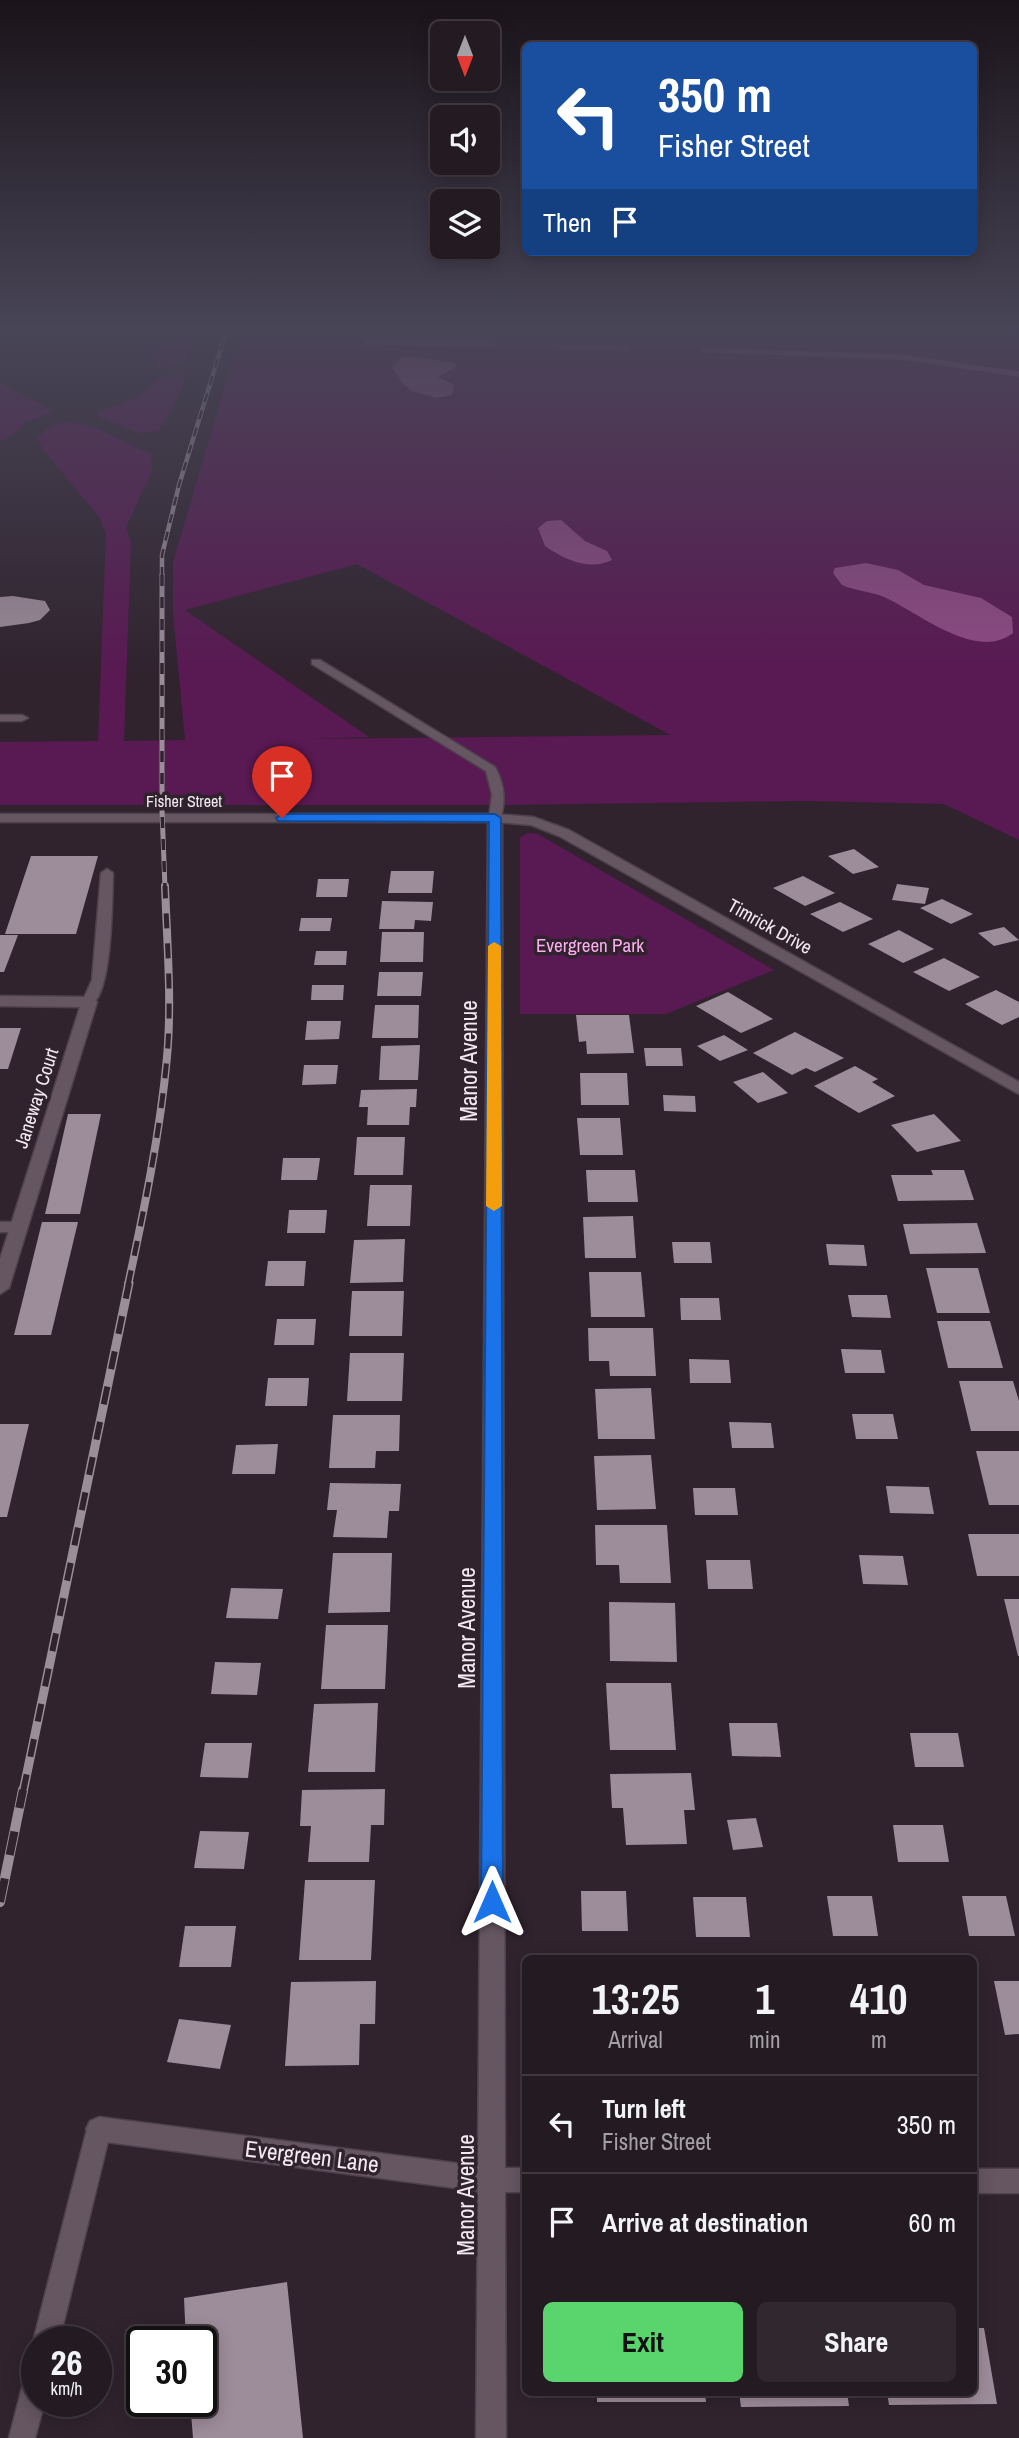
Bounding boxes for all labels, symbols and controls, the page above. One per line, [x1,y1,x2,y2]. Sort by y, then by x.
north arrow [430,21,500,91]
map controls [430,21,500,259]
text: 350 m [658,61,772,127]
icon: left [543,70,634,161]
button: sound [430,105,500,175]
text: Fisher Street [658,124,810,167]
button: layers [430,189,500,259]
icon: arrive [606,203,644,241]
text: Then [543,205,592,240]
pin [252,746,312,818]
icon: arrive [263,757,301,795]
street label: Fisher Street [146,790,222,812]
street label: Timrick Drive [723,892,817,960]
park label: Evergreen Park [536,932,644,958]
street label: Manor Avenue [453,1000,484,1122]
street label: Janeway Court [8,1044,65,1151]
street label: Manor Avenue [451,1567,482,1689]
position arrow [455,1865,529,1939]
text: 13:25 [592,1971,680,2027]
text: 1 [755,1971,774,2027]
text: 410 [850,1971,908,2027]
text: Arrival [608,2024,663,2055]
text: min [749,2024,781,2055]
text: m [871,2024,887,2055]
text: Turn left [602,2091,686,2126]
icon: left [543,2105,581,2143]
text: 350 m [897,2107,956,2142]
text: Fisher Street [602,2126,711,2157]
street label: Evergreen Lane [244,2132,380,2180]
street label: Manor Avenue [450,2134,481,2256]
icon: arrive [543,2203,581,2241]
text: Arrive at destination [602,2205,808,2240]
text: 60 m [909,2205,956,2240]
button: Exit [543,2302,743,2382]
button: Share [757,2302,956,2382]
speed limit sign: 30 [126,2326,217,2417]
text: 26 [51,2339,82,2386]
text: km/h [51,2376,83,2401]

